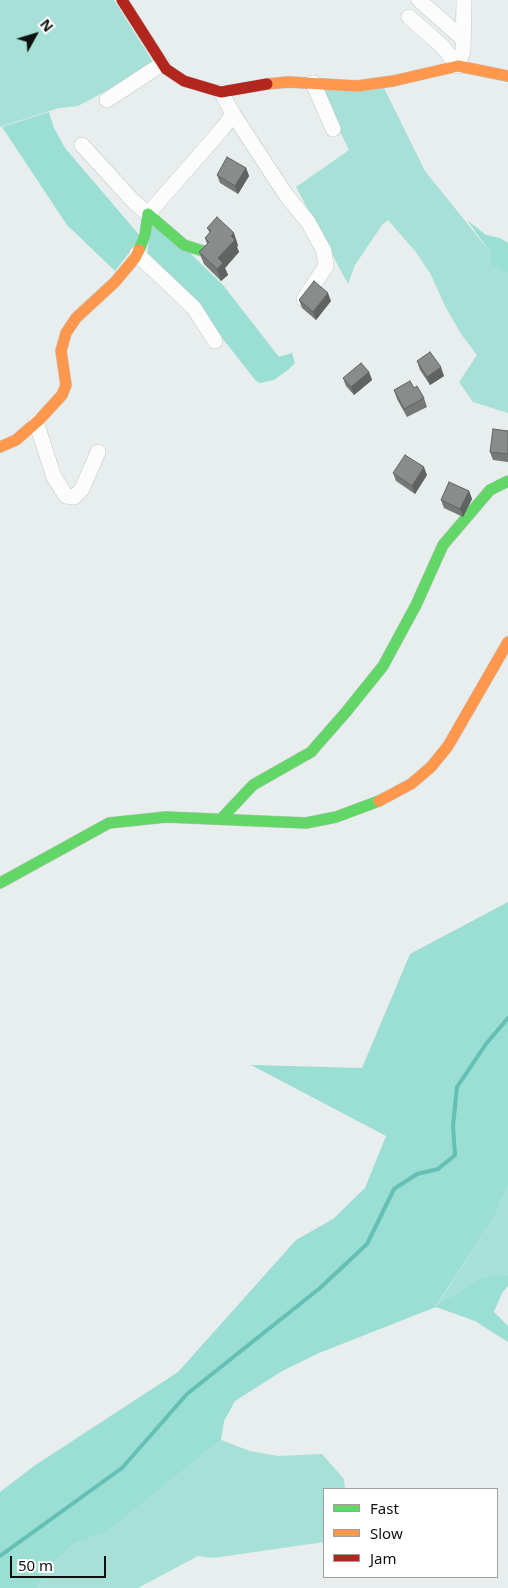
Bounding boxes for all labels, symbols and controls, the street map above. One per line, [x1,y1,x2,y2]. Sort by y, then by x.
north arrow [10,10,60,60]
text: N [36,15,58,36]
legend [323,1488,498,1578]
text: Fast [370,1498,399,1518]
text: Slow [370,1523,403,1543]
scale bar [12,1546,109,1578]
text: Jam [370,1548,397,1568]
text: 50 m [18,1555,53,1575]

